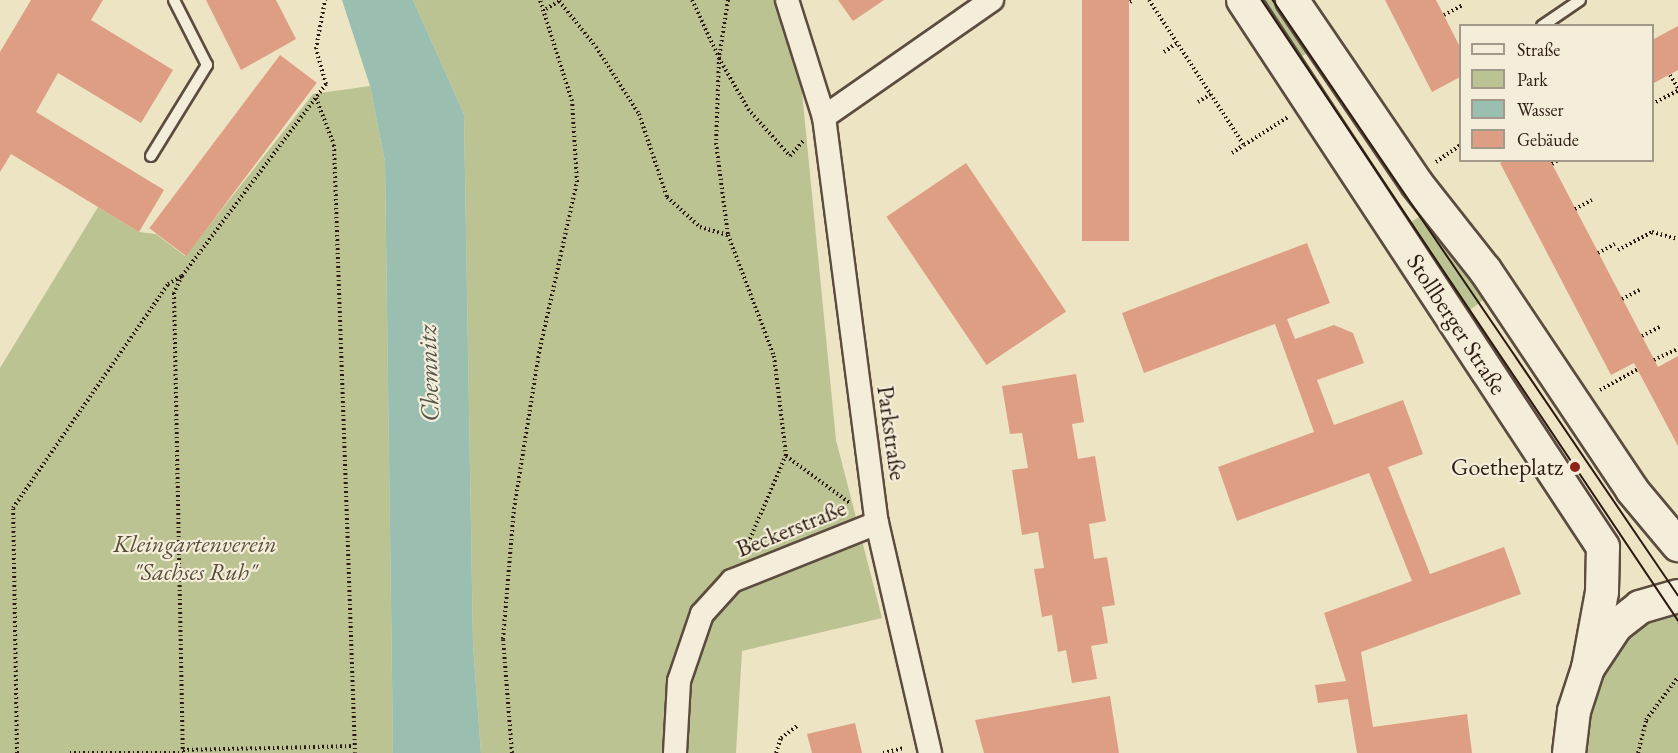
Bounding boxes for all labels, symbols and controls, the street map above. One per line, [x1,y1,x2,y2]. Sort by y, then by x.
legend [1459,24,1654,162]
text: Straße [1517,38,1560,61]
text: Park [1517,68,1548,91]
text: Wasser [1517,98,1564,121]
text: Gebäude [1517,128,1579,151]
street label: Stollberger Straße [1401,248,1513,400]
water label: Chemnitz [412,324,446,422]
street label: Parkstraße [871,384,913,482]
place label: Goetheplatz [1451,453,1563,481]
marker: Goetheplatz [1568,460,1582,474]
street label: Beckerstraße [732,493,850,563]
park label: Kleingartenverein "Sachses Ruh" [113,530,277,586]

